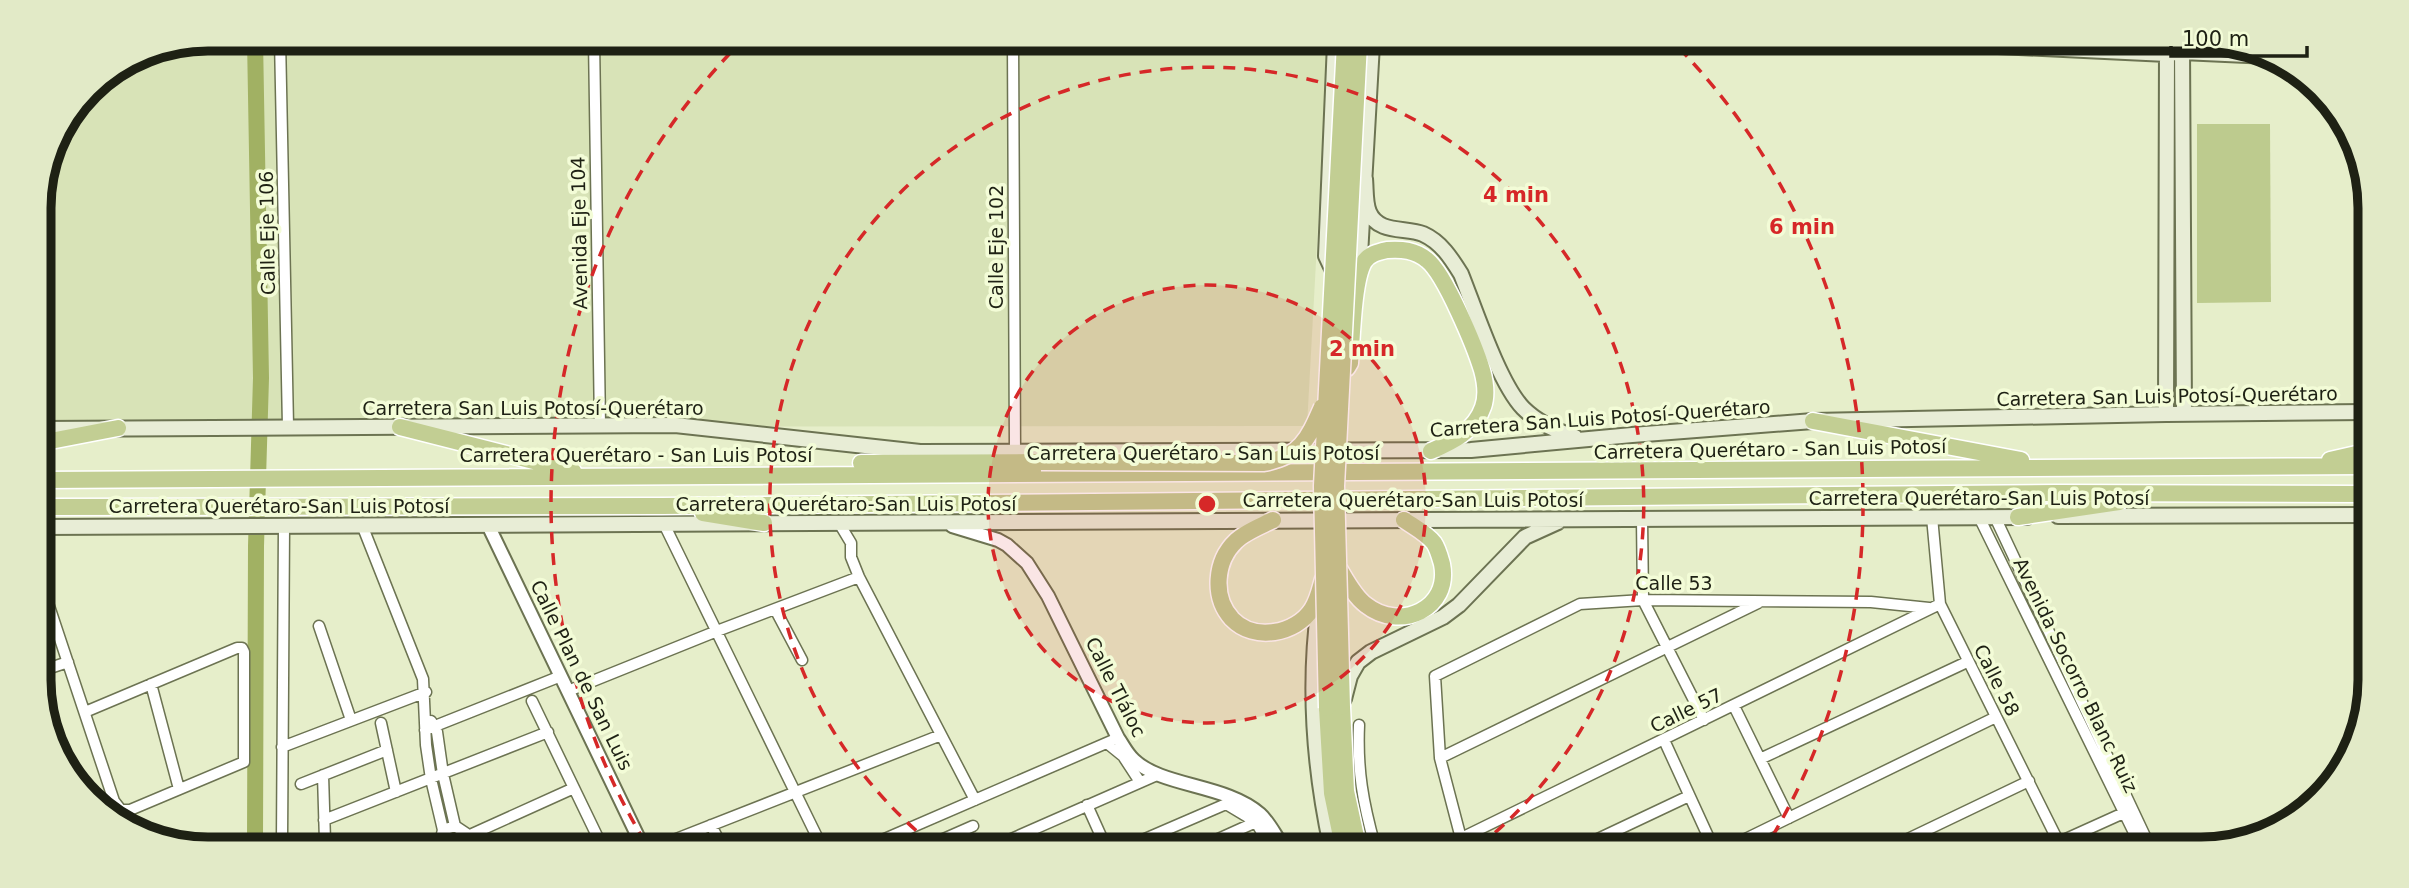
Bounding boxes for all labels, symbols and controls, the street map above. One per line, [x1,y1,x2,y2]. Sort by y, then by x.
scale bar [2171,14,2308,58]
text: 100 m [2182,27,2249,51]
street label: Avenida Eje 104 [567,156,591,310]
street label: Calle Eje 106 [255,171,279,295]
text: 4 min [1483,183,1549,207]
street label: Calle Eje 102 [985,185,1007,309]
text: 6 min [1769,215,1835,239]
text: 2 min [1329,337,1395,361]
street label: Carretera San Luis Potosí-Querétaro [1996,382,2338,410]
street label: Carretera San Luis Potosí-Querétaro [1429,395,1771,441]
street label: Carretera San Luis Potosí-Querétaro [362,397,704,419]
street label: Carretera Querétaro - San Luis Potosí [1593,435,1947,463]
street label: Carretera Querétaro - San Luis Potosí [1027,442,1380,464]
street label: Carretera Querétaro - San Luis Potosí [460,444,813,466]
street label: Carretera Querétaro-San Luis Potosí [1808,487,2150,509]
street label: Carretera Querétaro-San Luis Potosí [1242,489,1584,511]
centre of rings [1195,492,1219,516]
street label: Carretera Querétaro-San Luis Potosí [675,493,1017,515]
street label: Carretera Querétaro-San Luis Potosí [108,495,450,517]
street label: Avenida Socorro Blanc Ruiz [2009,554,2143,796]
street label: Calle 53 [1635,572,1713,594]
street label: Calle Plan de San Luis [526,576,638,774]
street label: Calle Tláloc [1081,633,1151,741]
street label: Calle 58 [1970,641,2024,719]
street label: Calle 57 [1646,683,1726,737]

